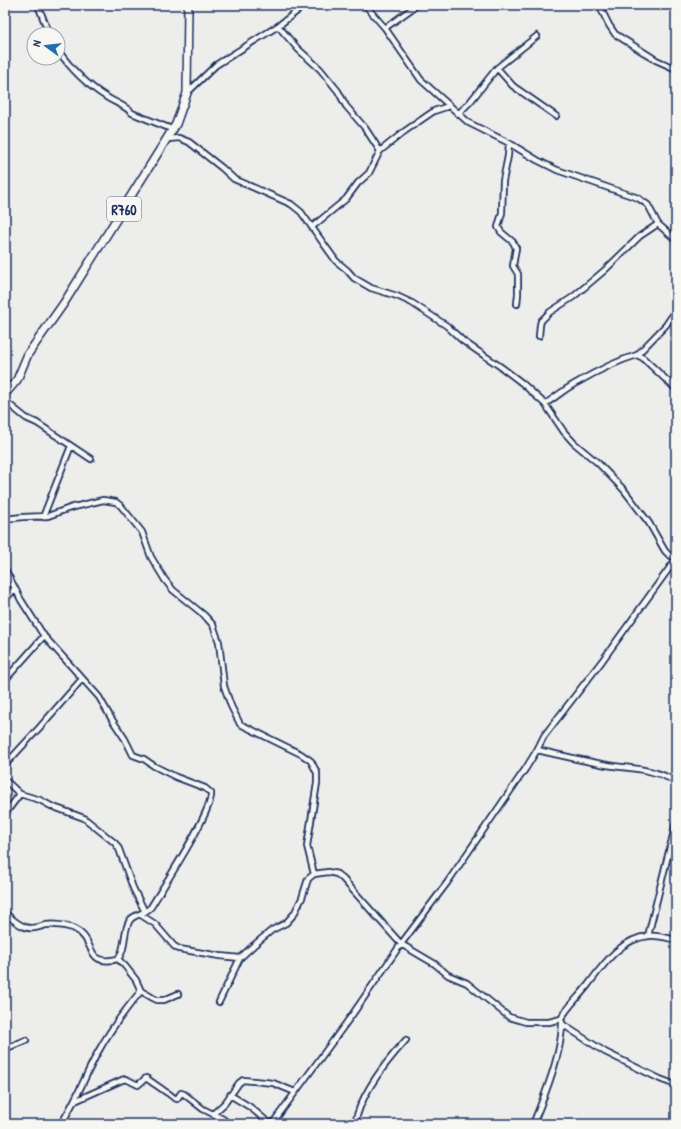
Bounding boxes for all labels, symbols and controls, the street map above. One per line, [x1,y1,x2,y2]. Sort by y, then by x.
north arrow [26,26,66,66]
text: N [29,39,44,48]
road number: R760 [107,197,141,221]

